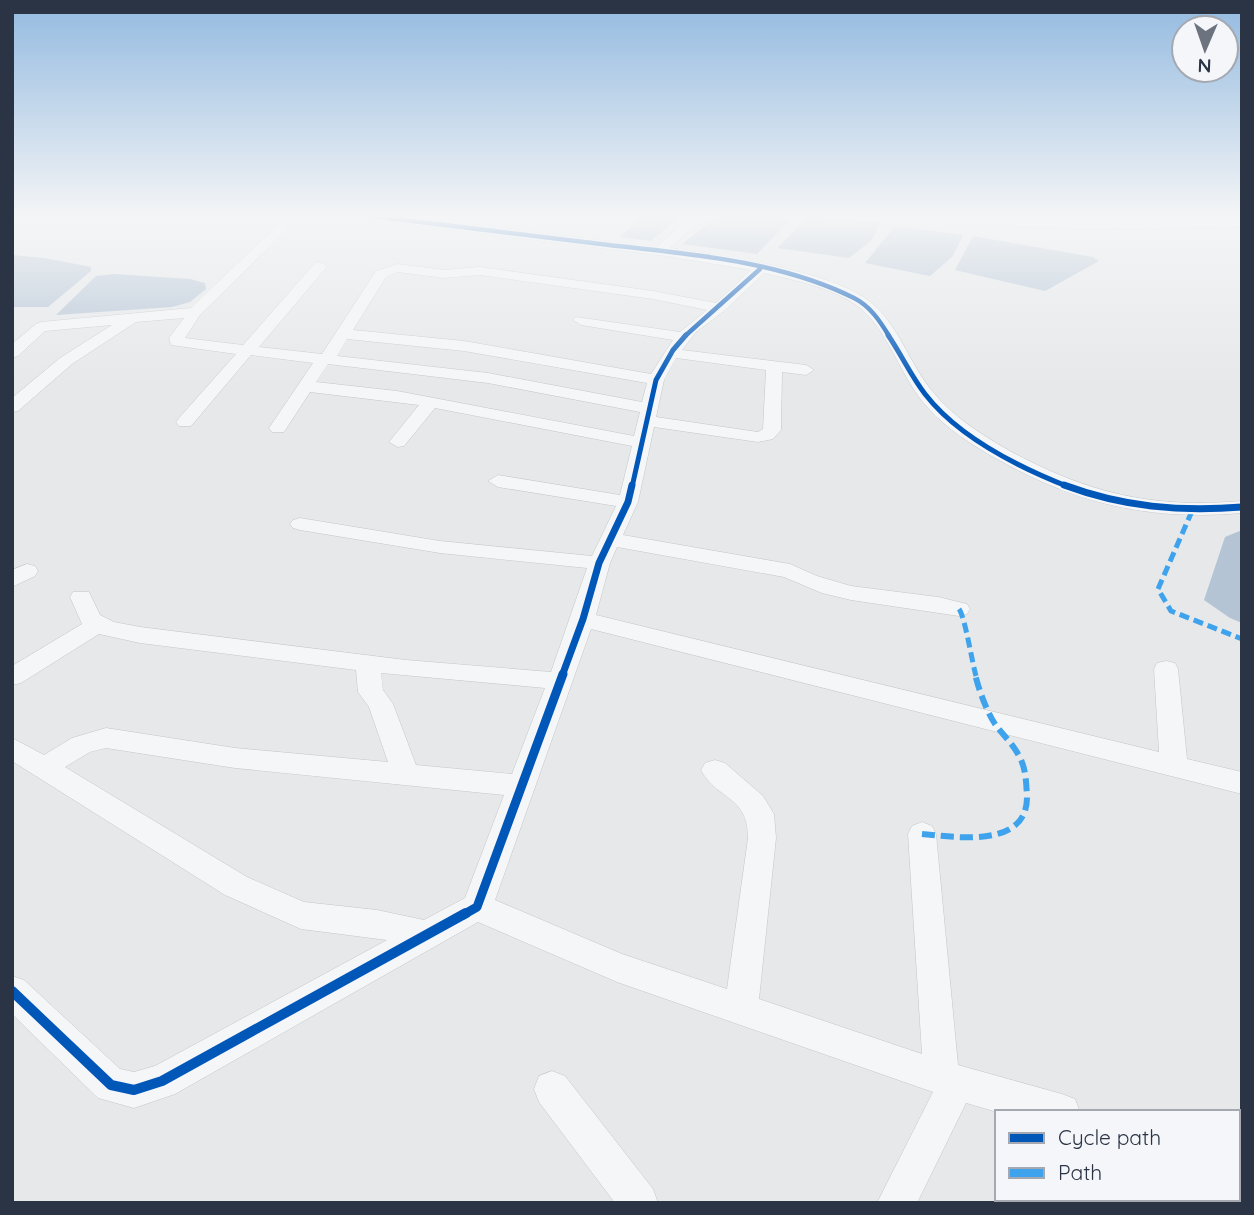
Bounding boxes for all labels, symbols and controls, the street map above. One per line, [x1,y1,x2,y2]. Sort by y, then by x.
north arrow [1170,14,1240,84]
text: N [1197,54,1212,78]
legend [995,1110,1240,1201]
text: Cycle path [1058,1124,1161,1150]
text: Path [1058,1159,1102,1185]

